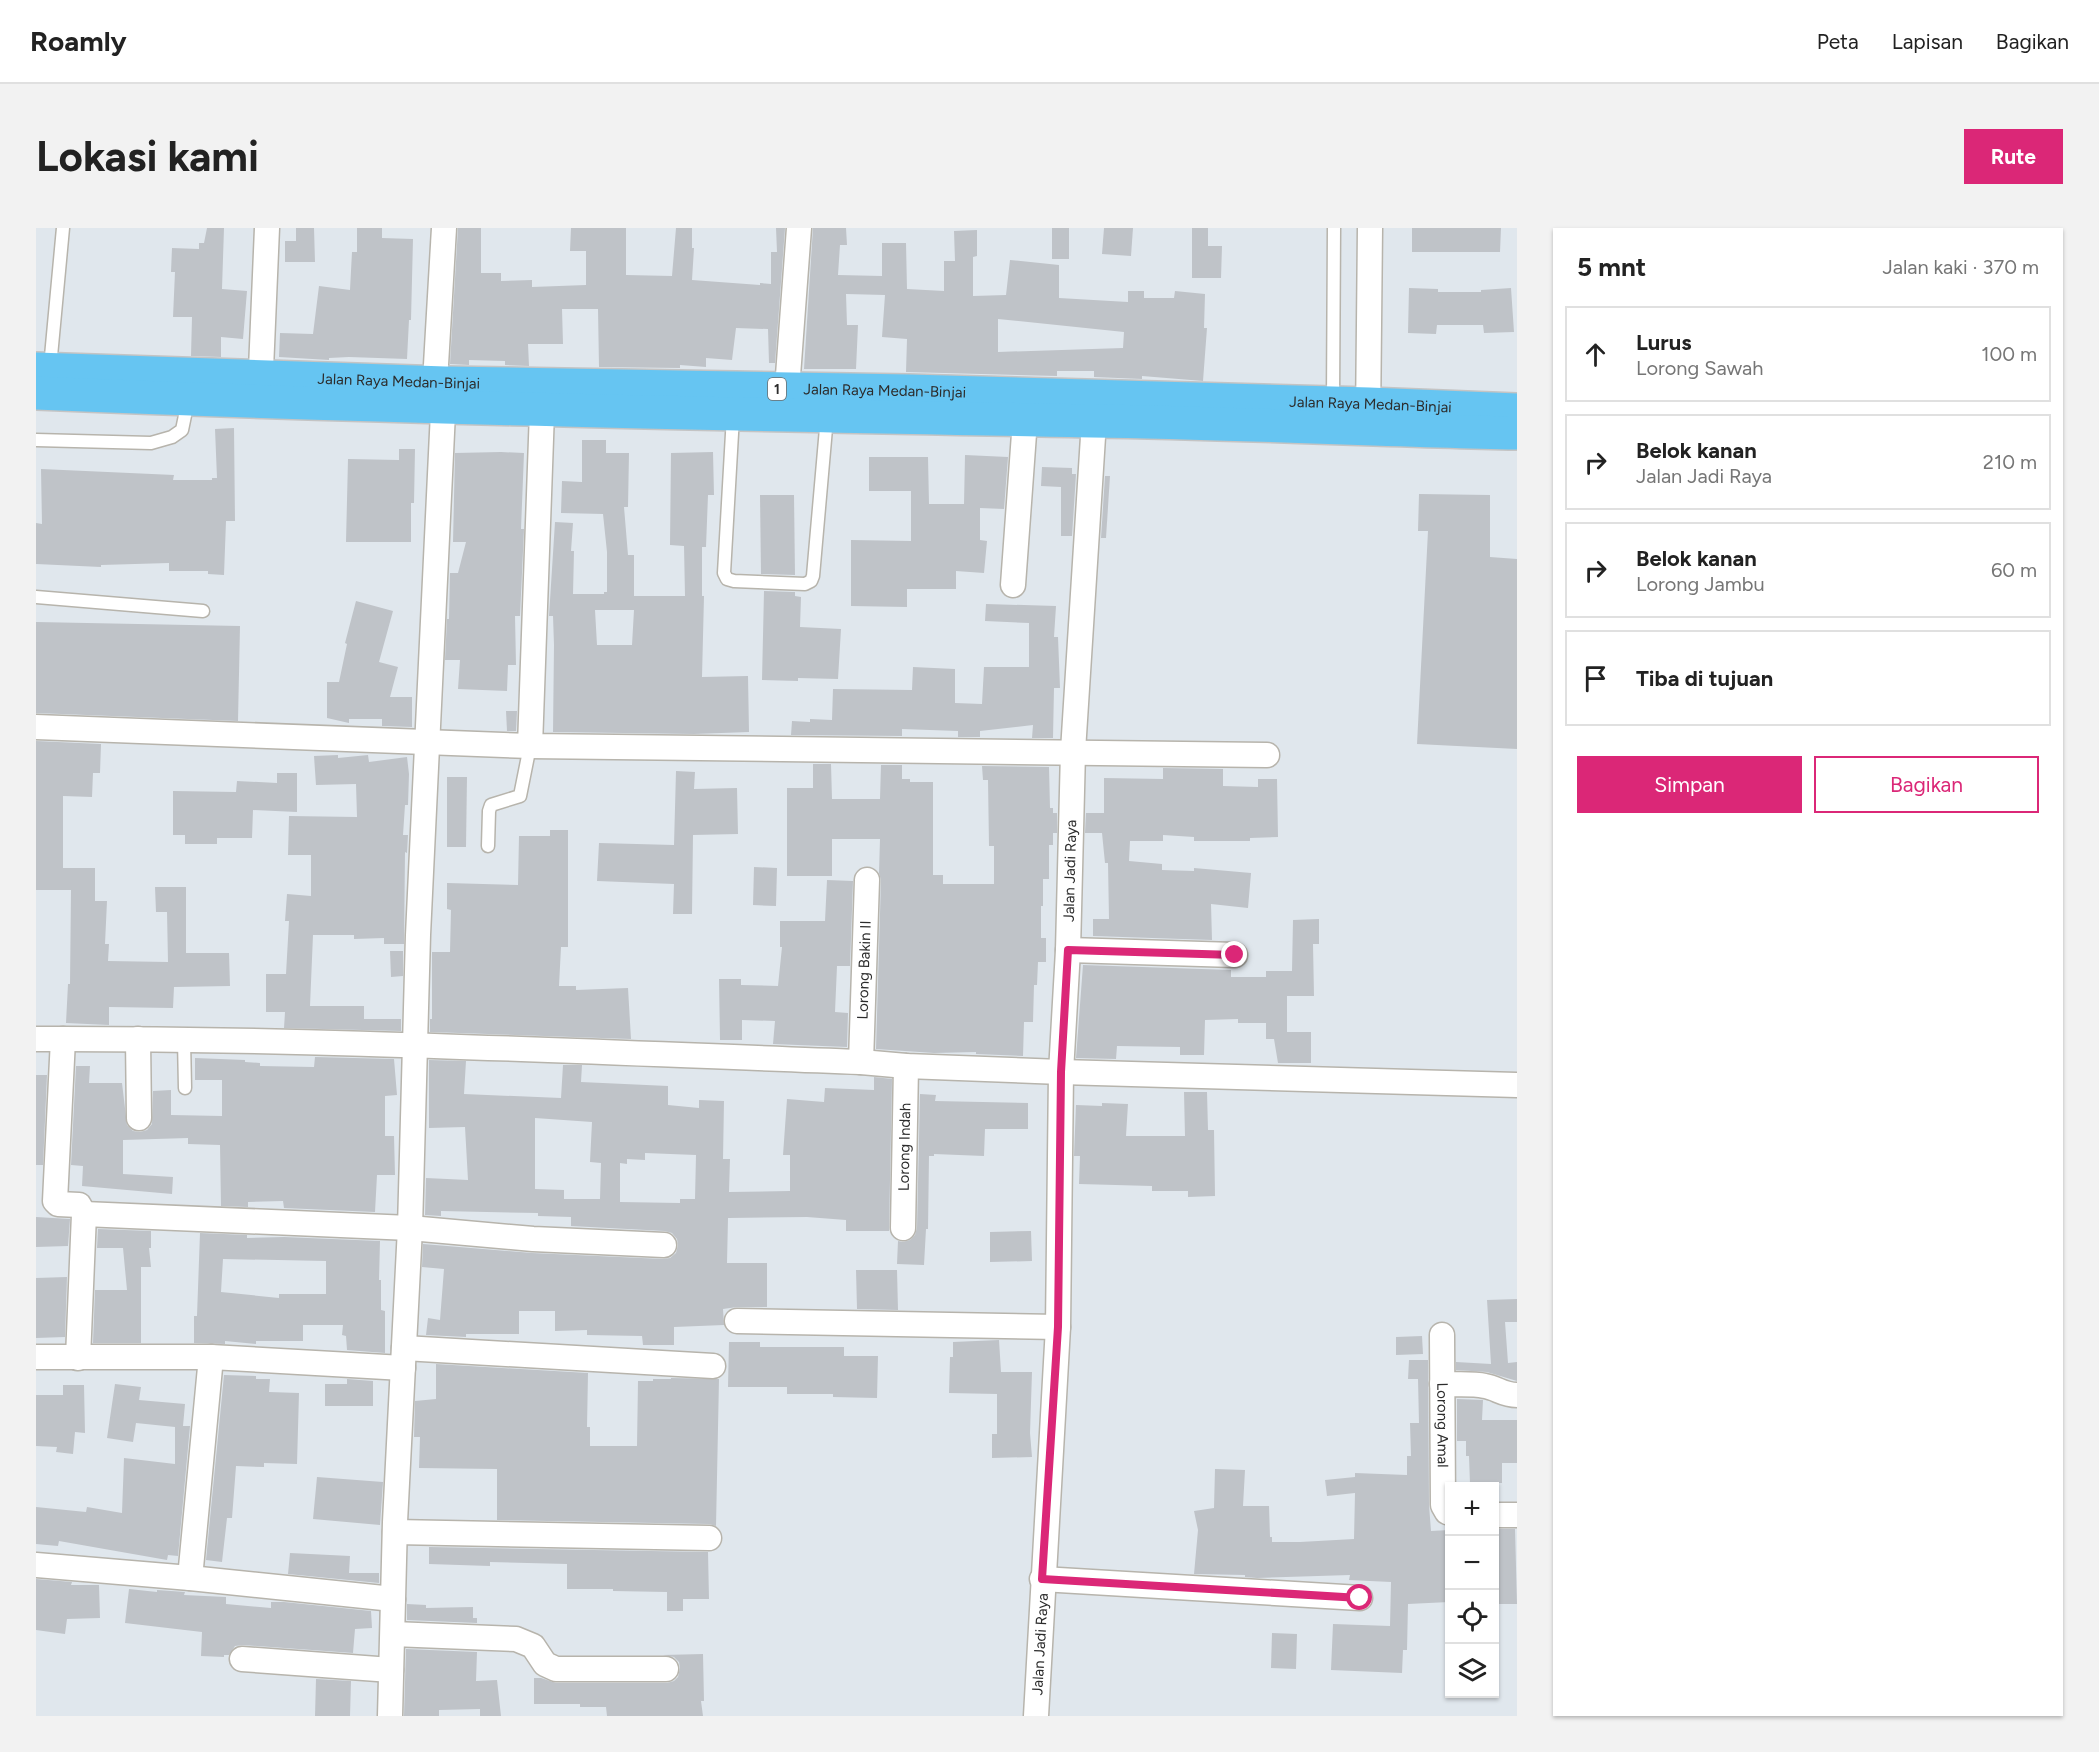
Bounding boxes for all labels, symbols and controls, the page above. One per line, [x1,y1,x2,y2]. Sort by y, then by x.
text: Roamly [30,24,127,58]
text: Peta [1817,29,1859,54]
text: Lapisan [1892,29,1963,54]
text: Bagikan [1996,29,2069,54]
button: Rute [1964,129,2063,184]
text: Lokasi kami [36,131,259,182]
text: 5 mnt [1577,251,1646,283]
text: Jalan kaki · 370 m [1882,255,2039,279]
text: Lurus [1636,329,1691,356]
icon: ahead [1579,338,1612,371]
text: 100 m [1981,342,2037,366]
text: Lorong Sawah [1636,356,1763,380]
street label: Jalan Raya Medan-Binjai [317,370,480,393]
road number: 1 [768,378,786,400]
street label: Jalan Raya Medan-Binjai [803,380,966,402]
street label: Jalan Raya Medan-Binjai [1289,393,1452,416]
text: Belok kanan [1636,437,1757,464]
icon: right [1579,446,1612,479]
text: 210 m [1983,450,2037,474]
text: Jalan Jadi Raya [1636,464,1772,488]
text: Belok kanan [1636,545,1757,572]
icon: right [1579,554,1612,587]
text: 60 m [1991,558,2037,582]
text: Lorong Jambu [1636,572,1765,596]
icon: arrive [1579,662,1612,695]
text: Tiba di tujuan [1636,665,1773,692]
button: Simpan [1577,756,1802,813]
button: Bagikan [1814,756,2039,813]
street label: Jalan Jadi Raya [1060,820,1080,922]
street label: Lorong Bakin II [853,920,875,1020]
route end [1221,941,1247,967]
street label: Lorong Indah [895,1103,914,1191]
street label: Lorong Amal [1433,1382,1452,1468]
map controls [1445,1482,1499,1698]
button: + [1445,1482,1499,1536]
button: − [1445,1536,1499,1590]
route start [1346,1584,1372,1610]
button: locate [1445,1590,1499,1644]
street label: Jalan Jadi Raya [1028,1593,1052,1696]
button: layers [1445,1644,1499,1698]

